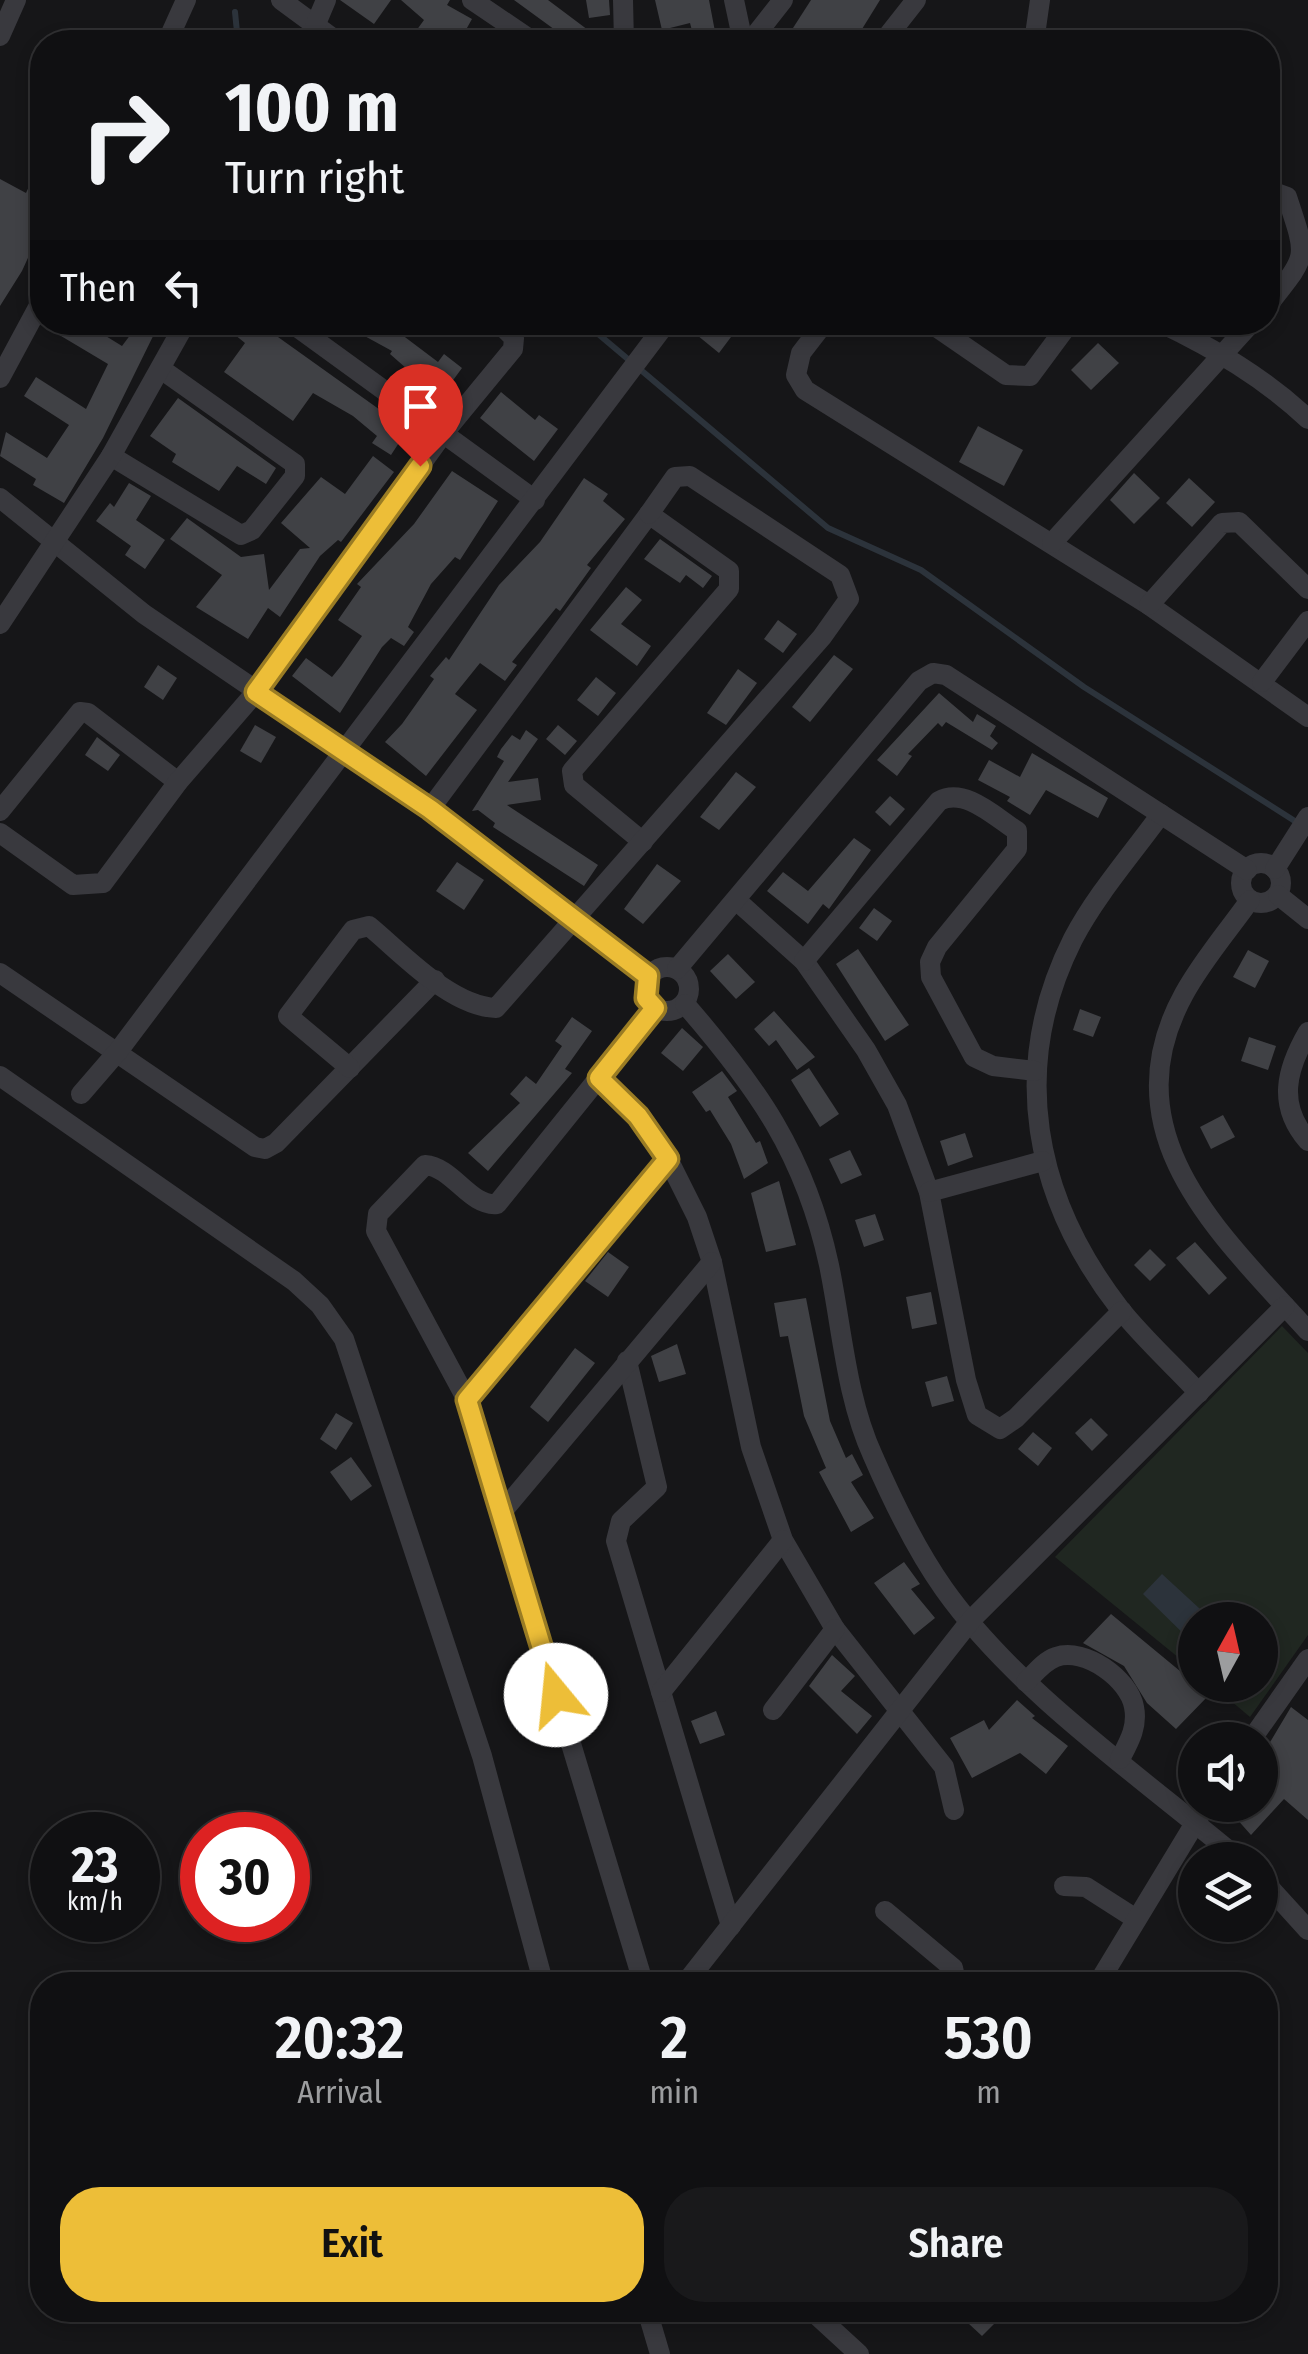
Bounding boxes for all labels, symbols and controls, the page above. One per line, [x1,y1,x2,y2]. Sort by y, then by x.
text: 100 m [225,66,399,150]
icon: right [60,70,190,200]
text: Turn right [225,151,404,205]
icon: left [156,260,211,315]
text: Then [60,265,136,311]
pin [378,364,463,467]
icon: arrive [393,379,448,434]
north arrow [1178,1602,1278,1702]
map controls [1178,1602,1278,1942]
position arrow [504,1643,608,1747]
button: sound [1178,1722,1278,1822]
speed limit sign: 30 [180,1812,310,1942]
text: 23 [72,1835,118,1895]
button: layers [1178,1842,1278,1942]
text: km/h [67,1887,123,1917]
text: 20:32 [275,2002,404,2074]
text: 2 [660,2002,688,2074]
text: 530 [944,2002,1033,2074]
text: Arrival [297,2073,382,2111]
text: min [649,2073,699,2111]
text: m [976,2073,1001,2111]
button: Exit [60,2187,644,2302]
button: Share [664,2187,1248,2302]

